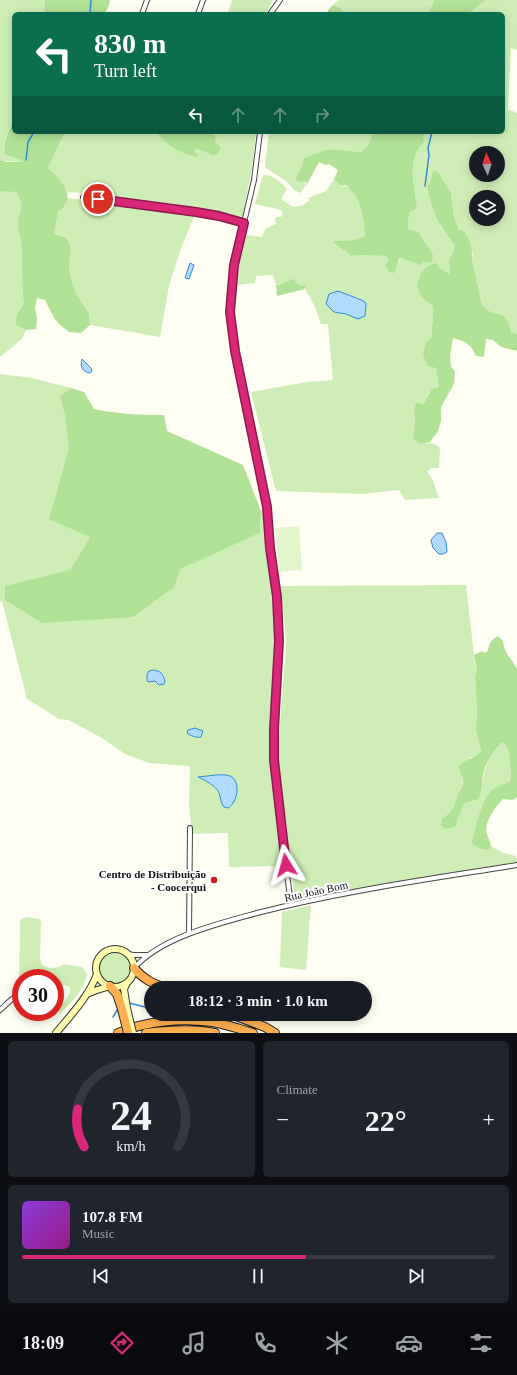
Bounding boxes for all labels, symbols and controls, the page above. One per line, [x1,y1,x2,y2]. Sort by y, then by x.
icon: left [28,28,80,80]
text: 830 m [94,28,166,59]
text: Turn left [94,61,157,81]
icon: left [185,104,207,126]
icon: ahead [227,104,249,126]
icon: ahead [269,104,291,126]
icon: right [311,104,333,126]
north arrow [469,146,505,182]
map controls [469,146,505,226]
pin [81,182,115,216]
icon: arrive [87,188,109,210]
button: layers [469,190,505,226]
position arrow [265,844,307,886]
place label: Centro de Distribuição - Coocerqui [99,868,206,893]
marker: Centro de Distribuição - Coocerqui [209,875,219,885]
street label: Rua João Bom [283,878,349,904]
speed limit sign: 30 [12,969,64,1021]
text: 18:12 · 3 min · 1.0 km [188,993,328,1009]
text: Climate [277,1082,318,1097]
text: 24 [110,1093,152,1139]
text: 22° [365,1104,407,1137]
text: − [277,1107,289,1132]
text: + [483,1107,495,1132]
text: km/h [117,1138,146,1154]
text: 107.8 FM [82,1209,143,1225]
text: Music [82,1226,115,1241]
icon: previous [90,1265,112,1287]
icon: pause [247,1265,269,1287]
icon: next [405,1265,427,1287]
icon: directions [108,1329,136,1357]
icon: music [180,1329,208,1357]
icon: phone [251,1329,279,1357]
icon: climate [323,1329,351,1357]
icon: car [395,1329,423,1357]
icon: filters [467,1329,495,1357]
text: 18:09 [22,1333,64,1353]

